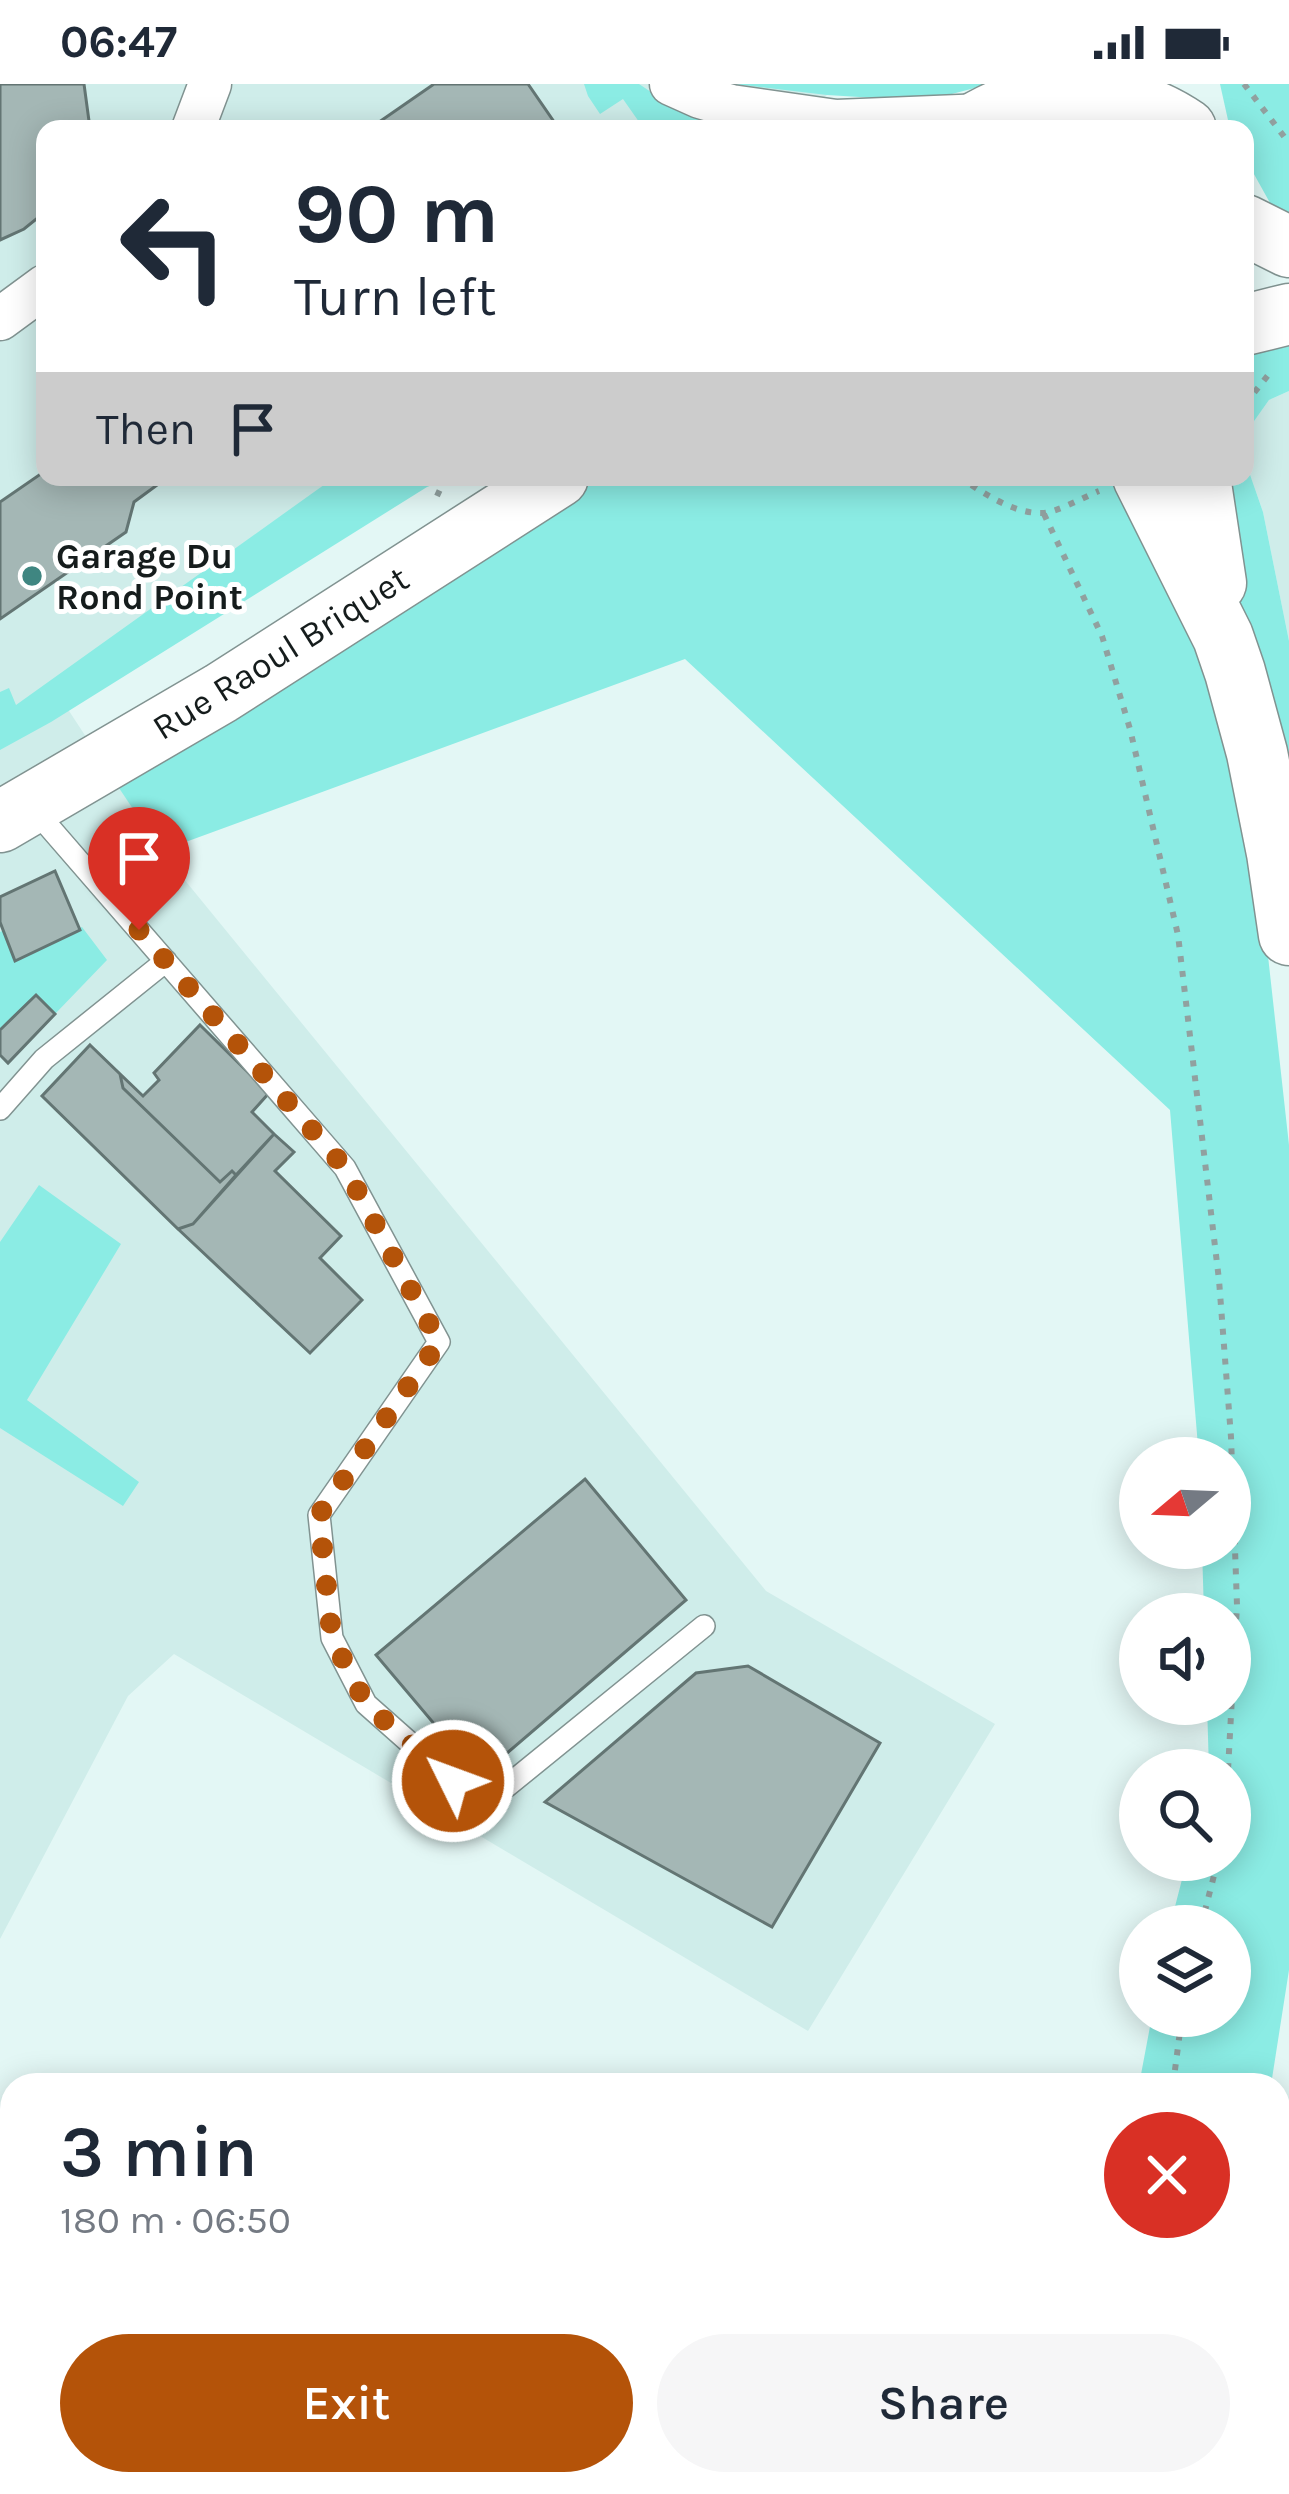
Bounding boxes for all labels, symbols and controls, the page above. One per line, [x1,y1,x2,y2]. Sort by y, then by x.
text: 06:47 [60,16,177,68]
text: 90 m [294,165,499,263]
icon: left [96,168,252,324]
text: Turn left [294,265,497,329]
icon: arrive [220,396,286,462]
text: Then [96,403,196,455]
place label: Garage Du Rond Point [56,535,243,618]
street label: Rue Raoul Briquet [145,557,416,749]
marker: Garage Du Rond Point [19,563,45,589]
pin [88,807,190,930]
icon: arrive [106,825,172,891]
north arrow [1119,1437,1251,1569]
map controls [1119,1437,1251,2037]
button: sound [1119,1593,1251,1725]
position arrow [390,1718,516,1844]
button: search [1119,1749,1251,1881]
button: layers [1119,1905,1251,2037]
text: 3 min [60,2110,258,2194]
button: close [1104,2112,1230,2238]
text: 180 m · 06:50 [60,2197,291,2243]
button: Exit [60,2334,633,2472]
button: Share [657,2334,1230,2472]

